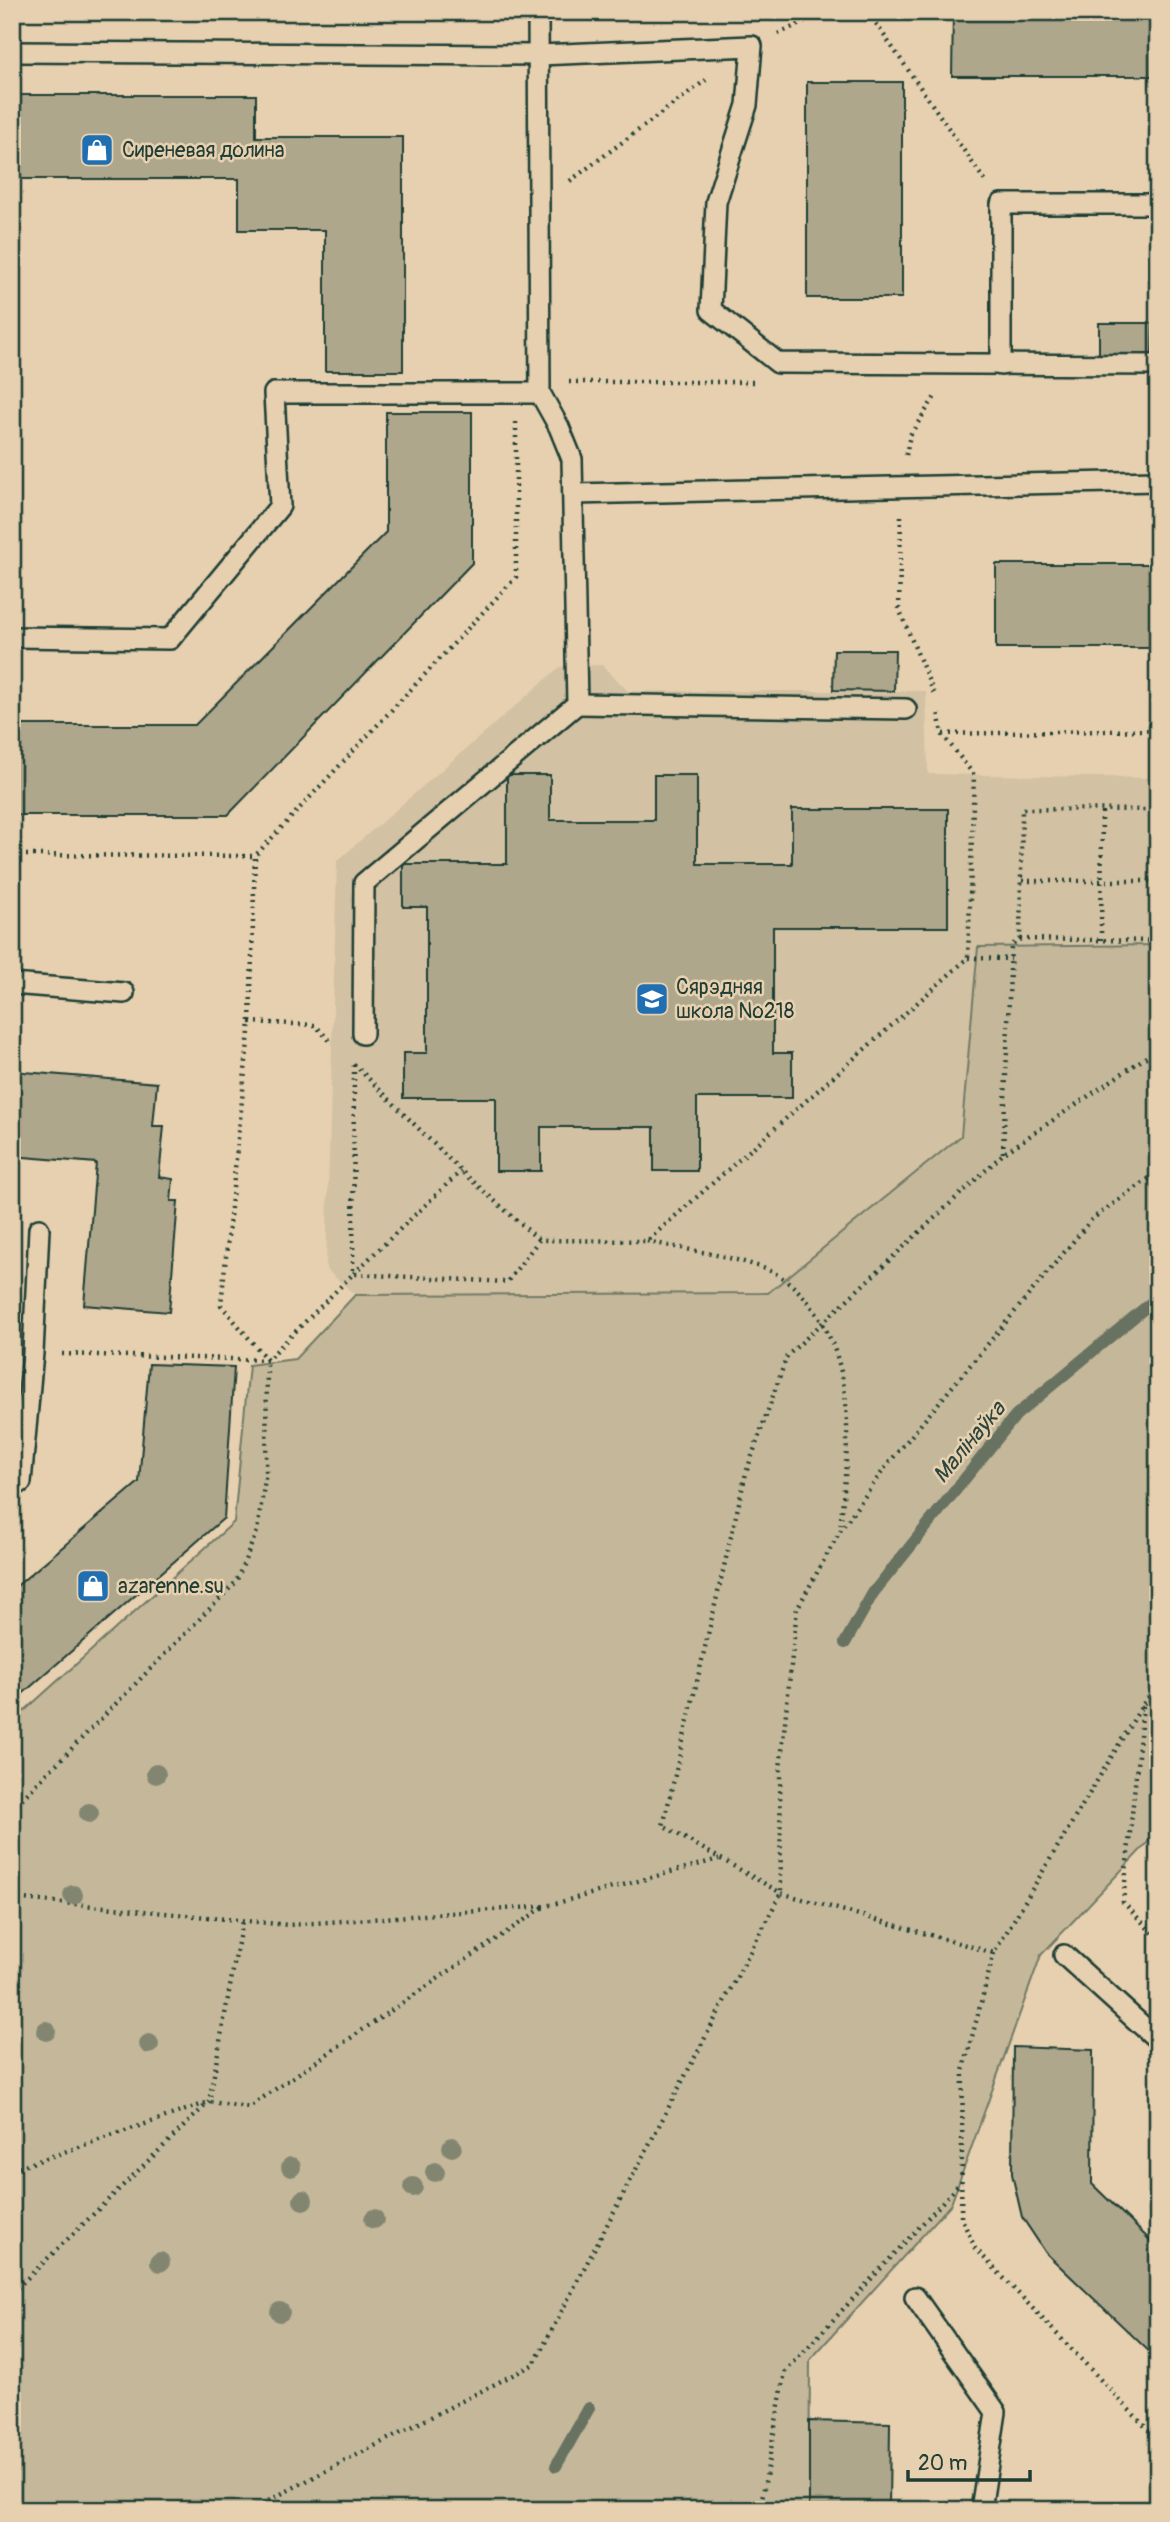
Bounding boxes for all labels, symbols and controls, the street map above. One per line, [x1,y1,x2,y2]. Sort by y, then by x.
shop icon: Сиреневая долина [78,131,116,169]
place label: Сиреневая долина [122,137,284,164]
place label: Сярэдняя школа №218 [676,974,794,1025]
school or university icon: Сярэдняя школа №218 [633,980,671,1018]
water label: Малінаўка [926,1394,1012,1489]
shop icon: azarenne.su [74,1567,112,1605]
place label: azarenne.su [118,1573,224,1600]
scale bar [908,2438,1030,2482]
text: 20 m [918,2450,967,2477]

